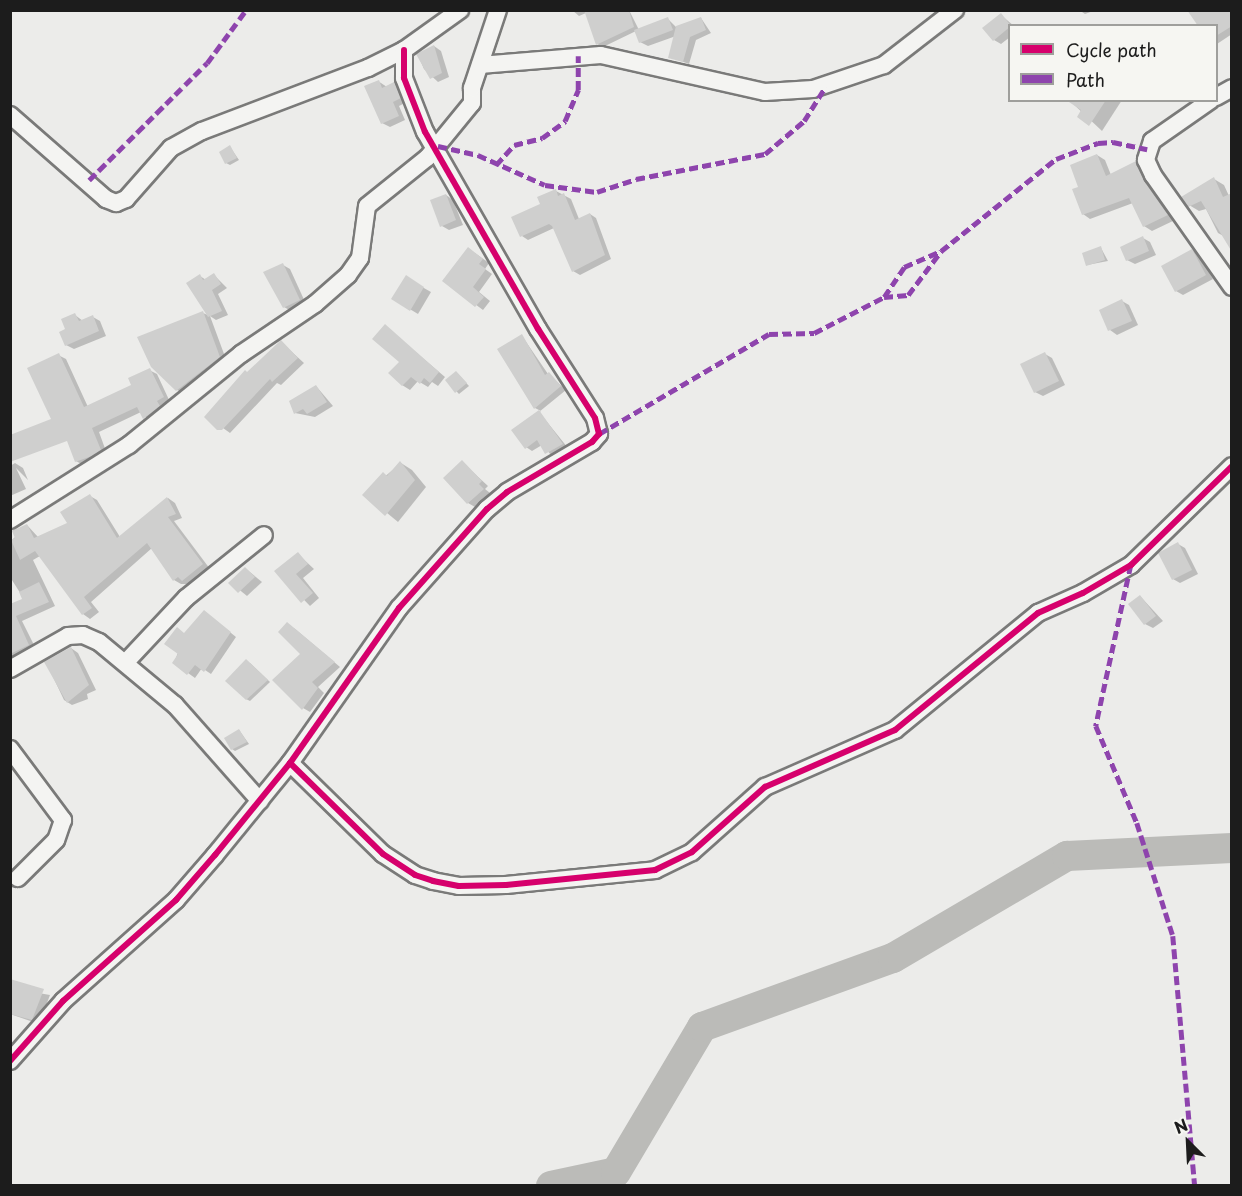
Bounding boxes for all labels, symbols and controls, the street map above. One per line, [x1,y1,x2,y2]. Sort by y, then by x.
legend [1008,24,1218,102]
text: Cycle path [1066,36,1157,63]
text: Path [1066,66,1105,93]
north arrow [1158,1112,1218,1172]
text: N [1170,1112,1191,1139]

